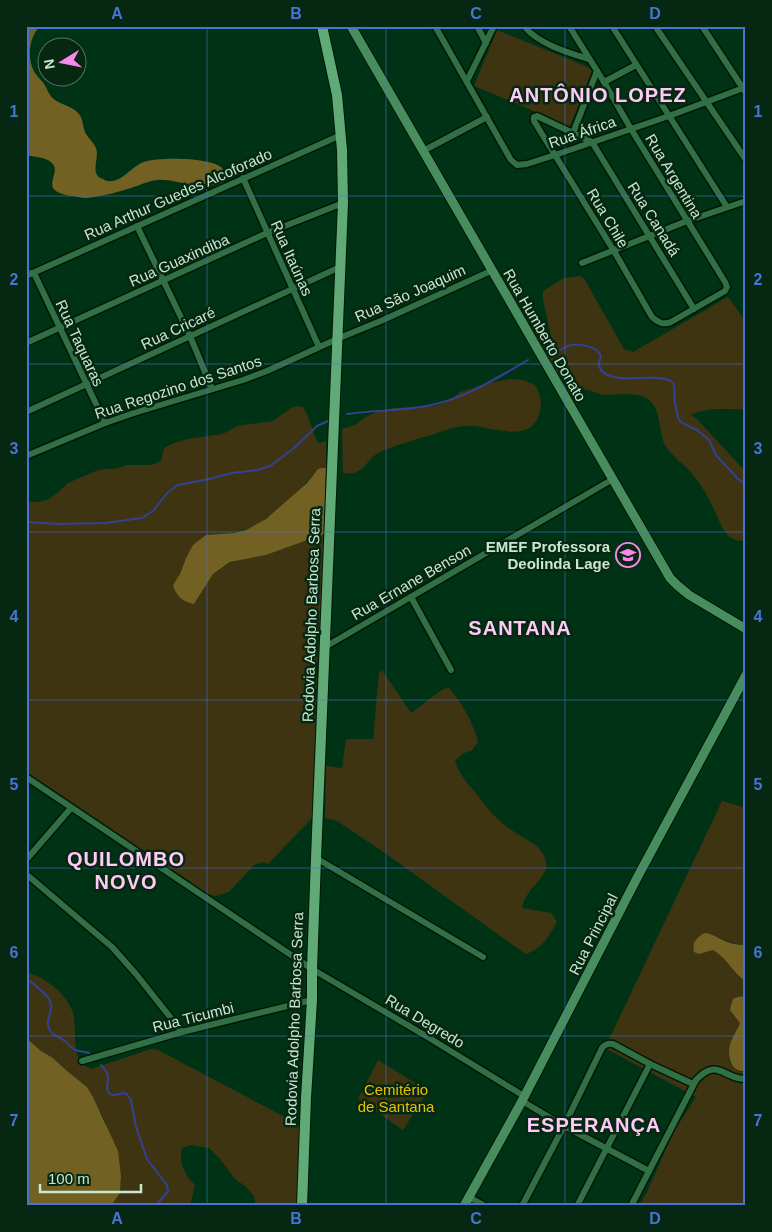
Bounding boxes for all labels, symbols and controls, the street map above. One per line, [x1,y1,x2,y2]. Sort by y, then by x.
text: A [111,5,123,22]
text: B [290,5,302,22]
text: C [470,5,482,22]
text: D [649,5,661,22]
north arrow [38,38,88,88]
text: N [40,58,58,71]
district label: ANTÔNIO LOPEZ [509,83,687,106]
text: 1 [10,103,19,120]
text: 1 [754,103,763,120]
street label: Rua África [546,112,618,151]
street label: Rua Argentina [642,131,706,222]
street label: Rua Arthur Guedes Alcoforado [82,145,274,243]
street label: Rua Canadá [624,179,684,260]
street label: Rua Chile [584,185,632,251]
street label: Rua Itaúnas [268,218,316,298]
street label: Rua Guaxindiba [126,230,232,290]
street label: Rua São Joaquim [352,261,468,325]
street label: Rua Humberto Donato [500,266,590,404]
text: 2 [10,271,19,288]
text: 2 [754,271,763,288]
street label: Rua Taquaras [53,297,107,389]
street label: Rua Cricaré [138,303,218,353]
street label: Rua Regozino dos Santos [92,352,264,422]
text: 3 [10,440,19,457]
text: 3 [754,440,763,457]
street label: Rodovia Adolpho Barbosa Serra [299,507,323,722]
place label: EMEF Professora Deolinda Lage [486,538,611,572]
street label: Rua Ernane Benson [348,541,474,623]
school or university icon: EMEF Professora Deolinda Lage [615,542,641,568]
text: 4 [10,608,19,625]
text: 4 [754,608,763,625]
district label: SANTANA [468,617,572,639]
text: 5 [10,776,19,793]
text: 5 [754,776,763,793]
district label: QUILOMBO NOVO [67,848,185,893]
street label: Rua Principal [565,890,621,978]
street label: Rodovia Adolpho Barbosa Serra [282,911,306,1126]
text: 6 [10,944,19,961]
text: 6 [754,944,763,961]
street label: Rua Degredo [382,991,468,1051]
street label: Rua Ticumbi [150,999,236,1035]
park label: Cemitério de Santana [358,1081,435,1115]
text: 7 [10,1112,19,1129]
text: 7 [754,1112,763,1129]
district label: ESPERANÇA [527,1114,661,1136]
scale bar [40,1162,141,1194]
text: 100 m [48,1170,90,1187]
text: A [111,1210,123,1227]
text: B [290,1210,302,1227]
text: C [470,1210,482,1227]
text: D [649,1210,661,1227]

